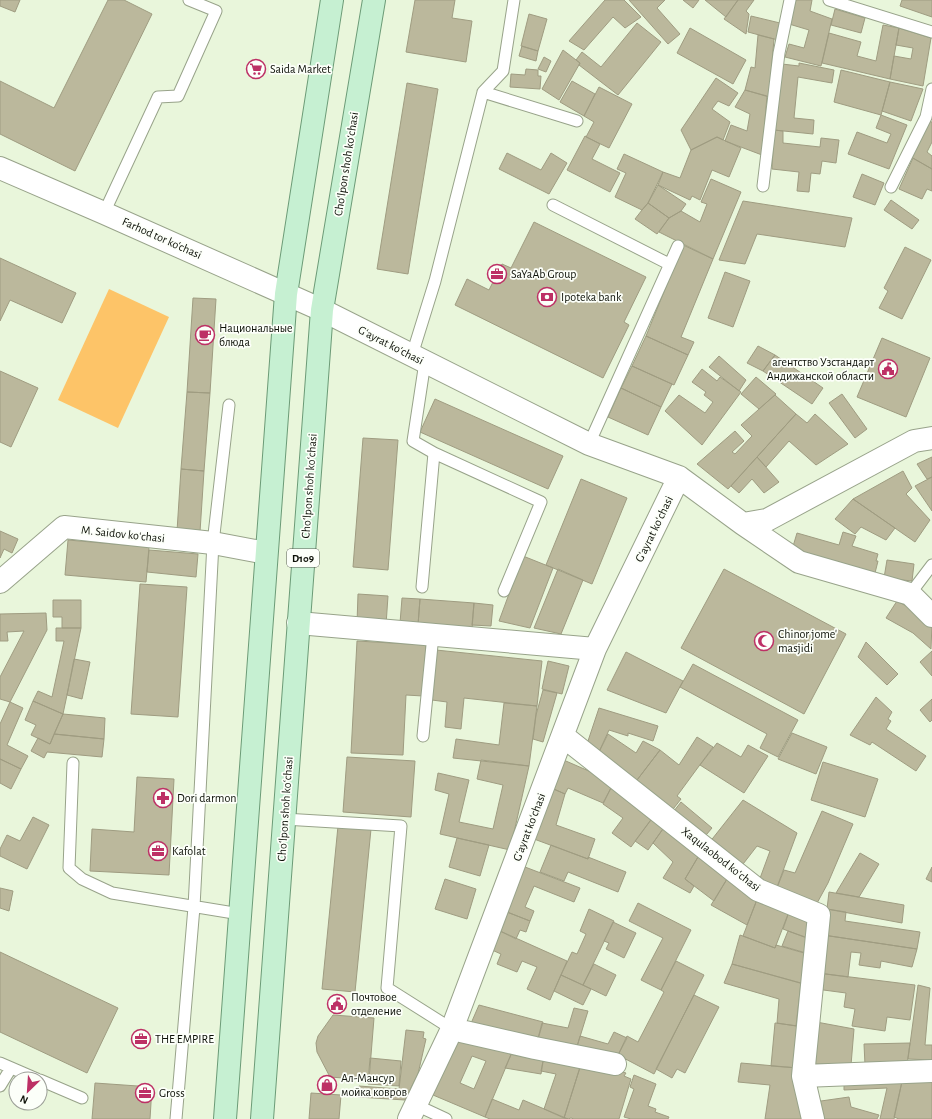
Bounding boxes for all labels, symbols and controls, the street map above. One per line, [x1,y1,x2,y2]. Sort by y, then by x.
supermarket icon: Saida Market [245,58,267,80]
place label: Saida Market [270,63,331,75]
street label: Choʻlpon shoh koʻchasi [332,111,360,217]
street label: Farhod tor ko'chasi [120,215,204,261]
office icon: SaYaAb Group [486,263,508,285]
place label: SaYaAb Group [511,268,576,280]
bank icon: Ipoteka bank [536,286,558,308]
place label: Ipoteka bank [561,291,622,303]
place label: Национальные блюда [219,322,293,348]
street label: Gʻayrat koʻchasi [356,323,426,368]
cafe icon: Национальные блюда [194,324,216,346]
place label: агентство Узстандарт Андижанской области [767,356,875,382]
public building icon: агентство Узстандарт Андижанской области [877,358,899,380]
street label: Choʻlpon shoh koʻchasi [299,433,319,539]
street label: Gʻayrat koʻchasi [633,494,676,564]
street label: M. Saidov koʻchasi [81,524,165,544]
road number: D109 [287,549,319,567]
place label: Chinor jome' masjidi [778,628,837,655]
mosque icon: Chinor jome' masjidi [753,630,775,652]
street label: Choʻlpon shoh koʻchasi [275,756,295,862]
pharmacy icon: Dori darmon [152,787,174,809]
street label: Gʻayrat koʻchasi [511,791,548,863]
place label: Dori darmon [177,792,236,804]
street label: Xaqulaobod koʻchasi [679,825,763,893]
office icon: Kafolat [147,840,169,862]
place label: Kafolat [172,845,206,857]
place label: Почтовое отделение [351,991,402,1017]
public building icon: Почтовое отделение [326,993,348,1015]
office icon: THE EMPIRE [130,1028,152,1050]
place label: THE EMPIRE [155,1033,214,1045]
north arrow [8,1071,48,1111]
place label: Ал-Мансур мойка ковров [341,1072,407,1098]
shop icon: Ал-Мансур мойка ковров [316,1074,338,1096]
office icon: Gross [134,1082,156,1104]
place label: Gross [159,1087,185,1099]
text: N [18,1093,30,1106]

